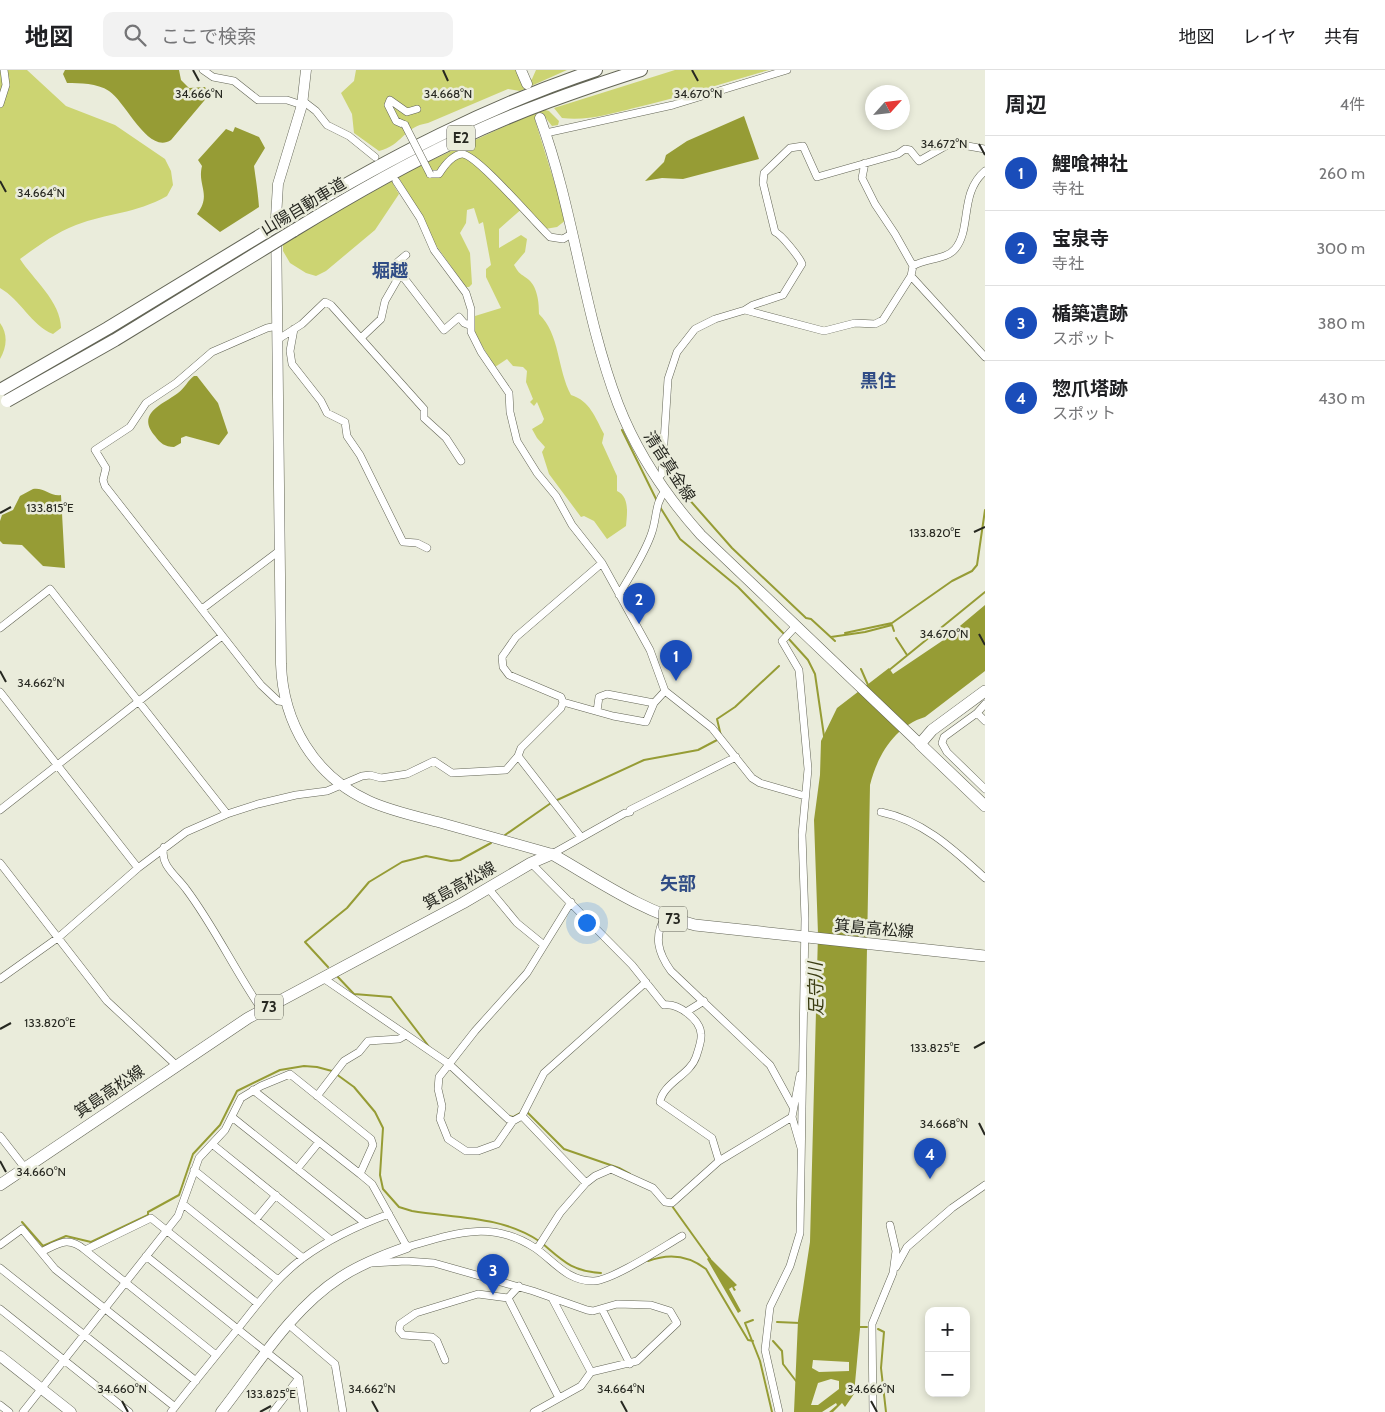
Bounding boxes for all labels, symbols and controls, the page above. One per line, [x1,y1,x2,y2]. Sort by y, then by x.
search box [103,12,453,57]
icon: search [121,21,149,49]
text: 地図 [25,22,73,51]
text: ここで検索 [161,25,256,48]
text: 地図 [1179,26,1215,48]
text: レイヤ [1243,26,1296,48]
text: 共有 [1324,26,1360,48]
north arrow [865,85,910,130]
text: 34.666°N [175,86,223,101]
text: 34.668°N [424,86,472,101]
text: 34.670°N [674,86,722,101]
text: 周辺 [1005,92,1047,117]
text: 4件 [1340,95,1365,114]
road number: E2 [447,126,475,150]
text: 34.672°N [921,136,967,151]
text: 鯉喰神社 [1052,152,1128,175]
text: 1 [1018,164,1024,183]
text: 260 m [1319,164,1365,183]
street label: 山陽自動車道 [257,174,349,239]
text: 寺社 [1052,179,1084,198]
text: 34.664°N [17,185,65,200]
text: 宝泉寺 [1052,227,1109,250]
text: 2 [1017,239,1025,258]
text: 300 m [1316,239,1365,258]
text: 寺社 [1052,254,1084,273]
district label: 堀越 [372,260,408,282]
text: 楯築遺跡 [1052,302,1128,325]
text: 3 [1017,314,1025,333]
text: 380 m [1318,314,1365,333]
text: スポット [1052,329,1116,348]
district label: 黒住 [860,370,896,392]
text: 惣爪塔跡 [1052,377,1128,400]
text: 4 [1016,389,1026,408]
text: 430 m [1318,389,1365,408]
text: スポット [1052,404,1116,423]
street label: 清音真金線 [640,428,699,505]
text: 133.815°E [26,500,74,515]
text: 133.820°E [909,525,961,540]
pin: 2 [623,583,655,624]
text: 34.670°N [920,626,968,641]
pin: 1 [660,640,692,681]
text: 34.662°N [17,675,65,690]
street label: 箕島高松線 [420,858,499,913]
district label: 矢部 [660,873,696,895]
road number: 73 [659,906,687,932]
your location [574,910,600,936]
street label: 箕島高松線 [833,916,915,941]
water label: 足守川 [804,960,827,1016]
road number: 73 [255,994,283,1020]
text: 133.820°E [24,1015,76,1030]
text: 133.825°E [910,1040,960,1055]
street label: 箕島高松線 [71,1061,148,1122]
text: 34.668°N [920,1116,968,1131]
pin: 4 [914,1138,946,1179]
text: 34.660°N [16,1164,66,1179]
pin: 3 [477,1254,509,1295]
map controls [925,1307,970,1397]
button: + [925,1307,970,1352]
button: − [925,1352,970,1397]
text: 34.660°N [97,1381,147,1396]
text: 34.662°N [348,1381,396,1396]
text: 34.664°N [597,1381,645,1396]
text: 34.666°N [847,1381,895,1396]
text: 133.825°E [246,1386,296,1401]

